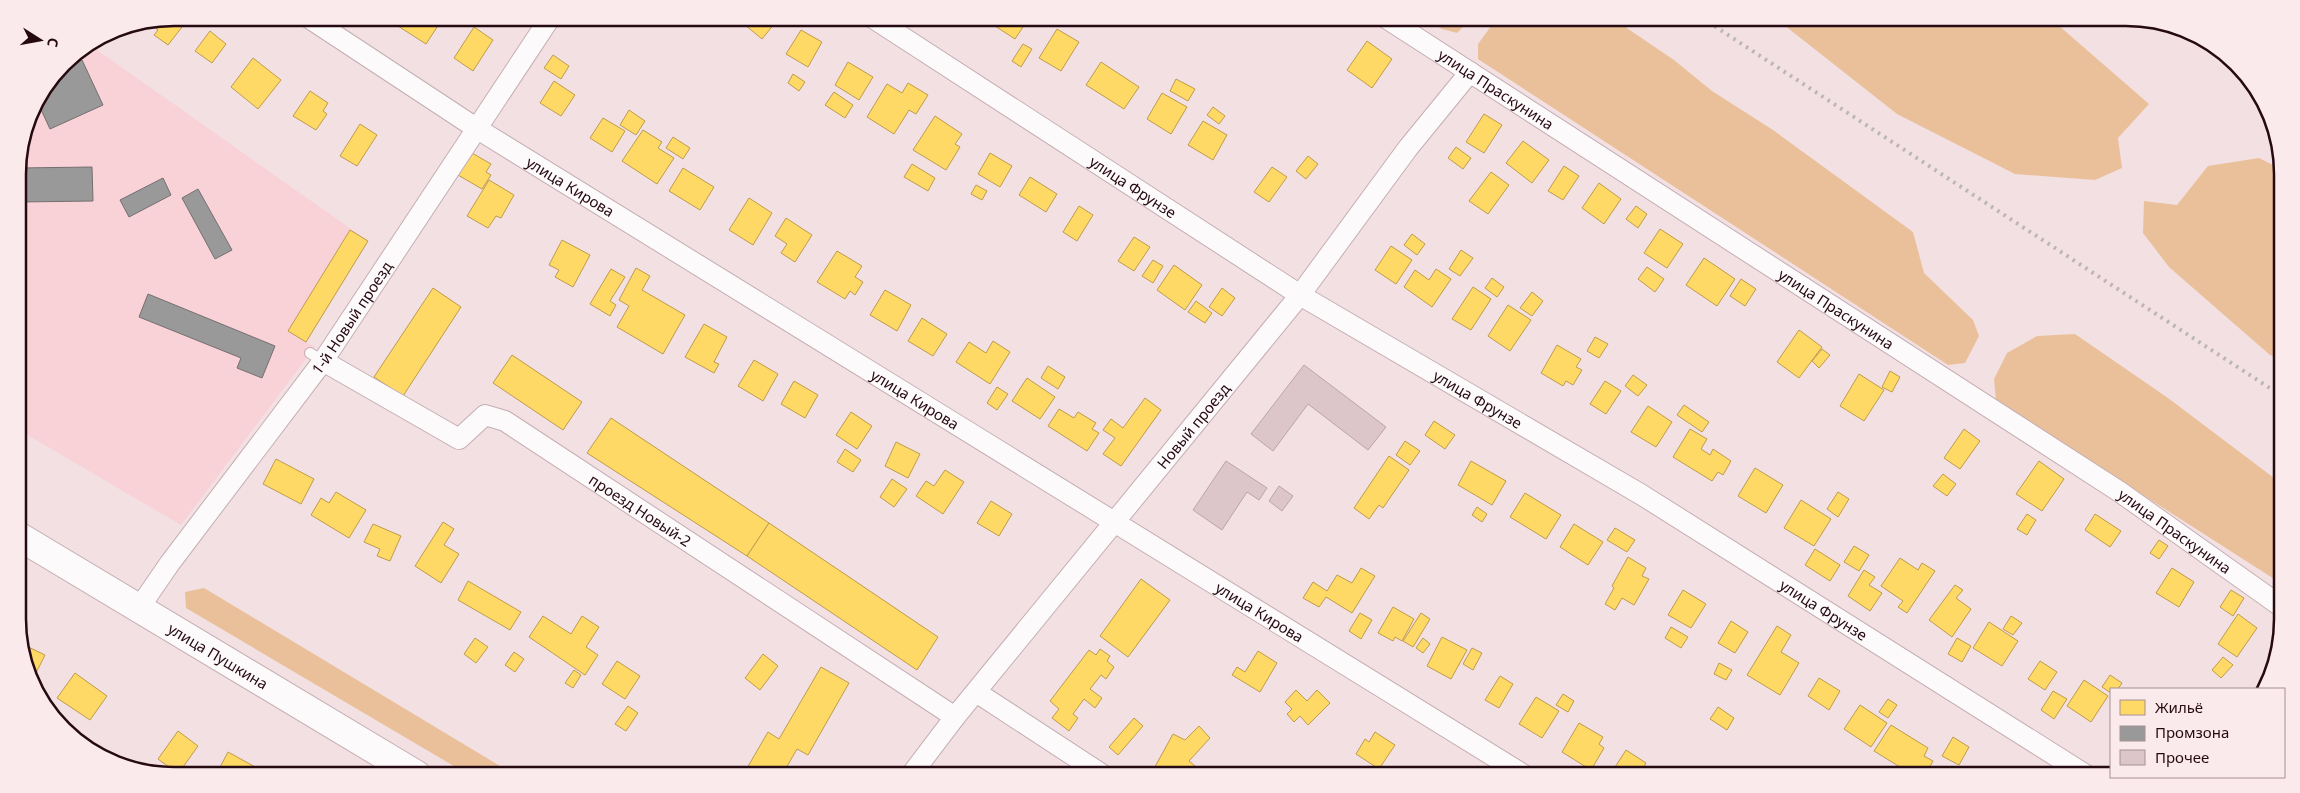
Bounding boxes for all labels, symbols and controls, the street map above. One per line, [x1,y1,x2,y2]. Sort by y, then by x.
north arrow [15,15,65,65]
text: С [43,36,63,49]
street label: улица Праскунина [1434,44,1558,134]
street label: улица Фрунзе [1086,151,1180,222]
street label: улица Кирова [523,152,618,221]
street label: 1-й Новый проезд [307,257,396,378]
street label: улица Праскунина [1775,264,1898,354]
street label: улица Кирова [867,364,963,434]
street label: улица Фрунзе [1430,365,1526,433]
street label: Новый проезд [1152,379,1234,473]
street label: проезд Новый-2 [585,469,695,551]
street label: улица Праскунина [2114,484,2235,578]
street label: улица Фрунзе [1776,575,1871,645]
street label: улица Кирова [1212,577,1308,647]
street label: улица Пушкина [164,618,272,694]
legend [2110,688,2285,778]
text: Жильё [2155,697,2203,717]
text: Промзона [2155,722,2229,742]
text: Прочее [2155,747,2209,767]

